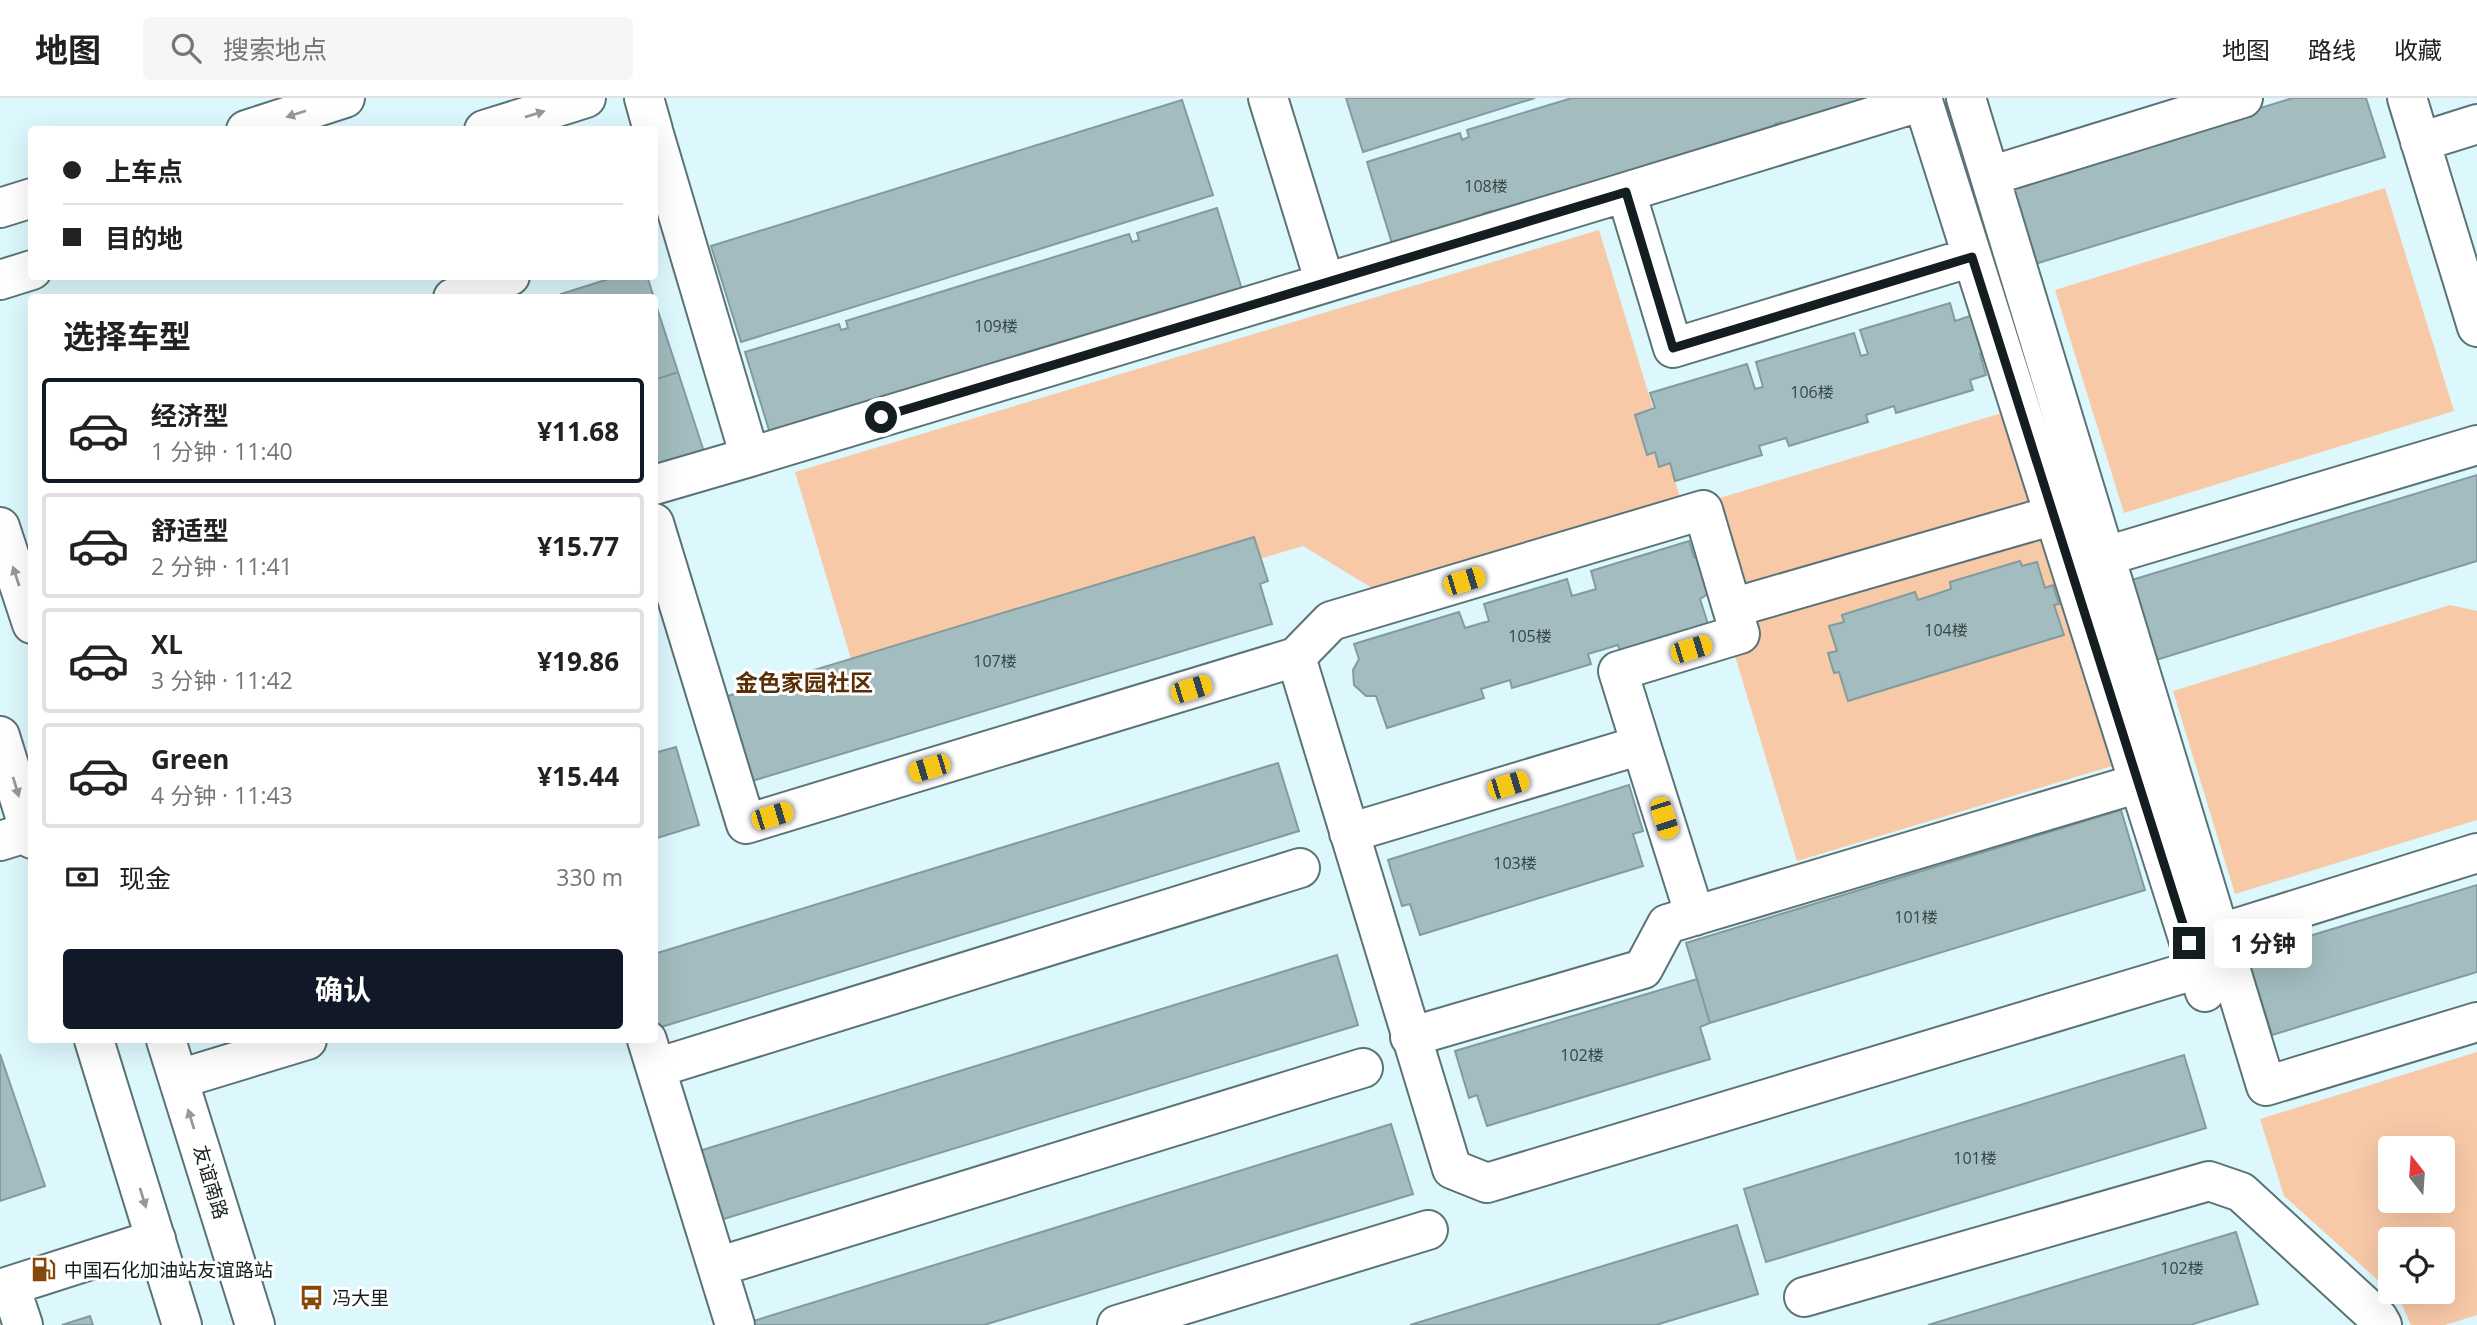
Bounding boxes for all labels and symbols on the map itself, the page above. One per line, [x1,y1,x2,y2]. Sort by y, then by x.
one-way arrow [525,108,546,118]
one-way arrow [285,109,306,119]
house number: 108楼 [1464,175,1508,197]
house number: 109楼 [974,315,1018,337]
house number: 106楼 [1790,381,1834,403]
route start [865,401,897,433]
one-way arrow [10,565,21,586]
car [1441,565,1488,597]
house number: 104楼 [1924,619,1968,641]
house number: 105楼 [1508,625,1552,647]
car [1668,633,1715,665]
house number: 107楼 [973,650,1017,672]
district label: 金色家园社区 [735,666,873,698]
car [1168,673,1215,705]
car [906,752,953,784]
car [1485,769,1532,801]
one-way arrow [11,777,21,798]
car [1648,795,1681,841]
car [749,800,796,832]
house number: 103楼 [1493,852,1537,874]
house number: 101楼 [1894,906,1938,928]
callout: 1 分钟 [2214,918,2312,968]
route end [2173,927,2205,959]
house number: 102楼 [1560,1044,1604,1066]
one-way arrow [186,1109,196,1130]
north arrow [2378,1136,2455,1213]
street label: 友谊南路 [187,1142,235,1222]
house number: 101楼 [1953,1147,1997,1169]
one-way arrow [139,1188,149,1209]
fuel station icon: 中国石化加油站友谊路站 [30,1256,58,1284]
place label: 中国石化加油站友谊路站 [64,1257,273,1283]
house number: 102楼 [2160,1257,2204,1279]
bus stop icon: 冯大里 [298,1284,326,1312]
place label: 冯大里 [332,1285,389,1311]

